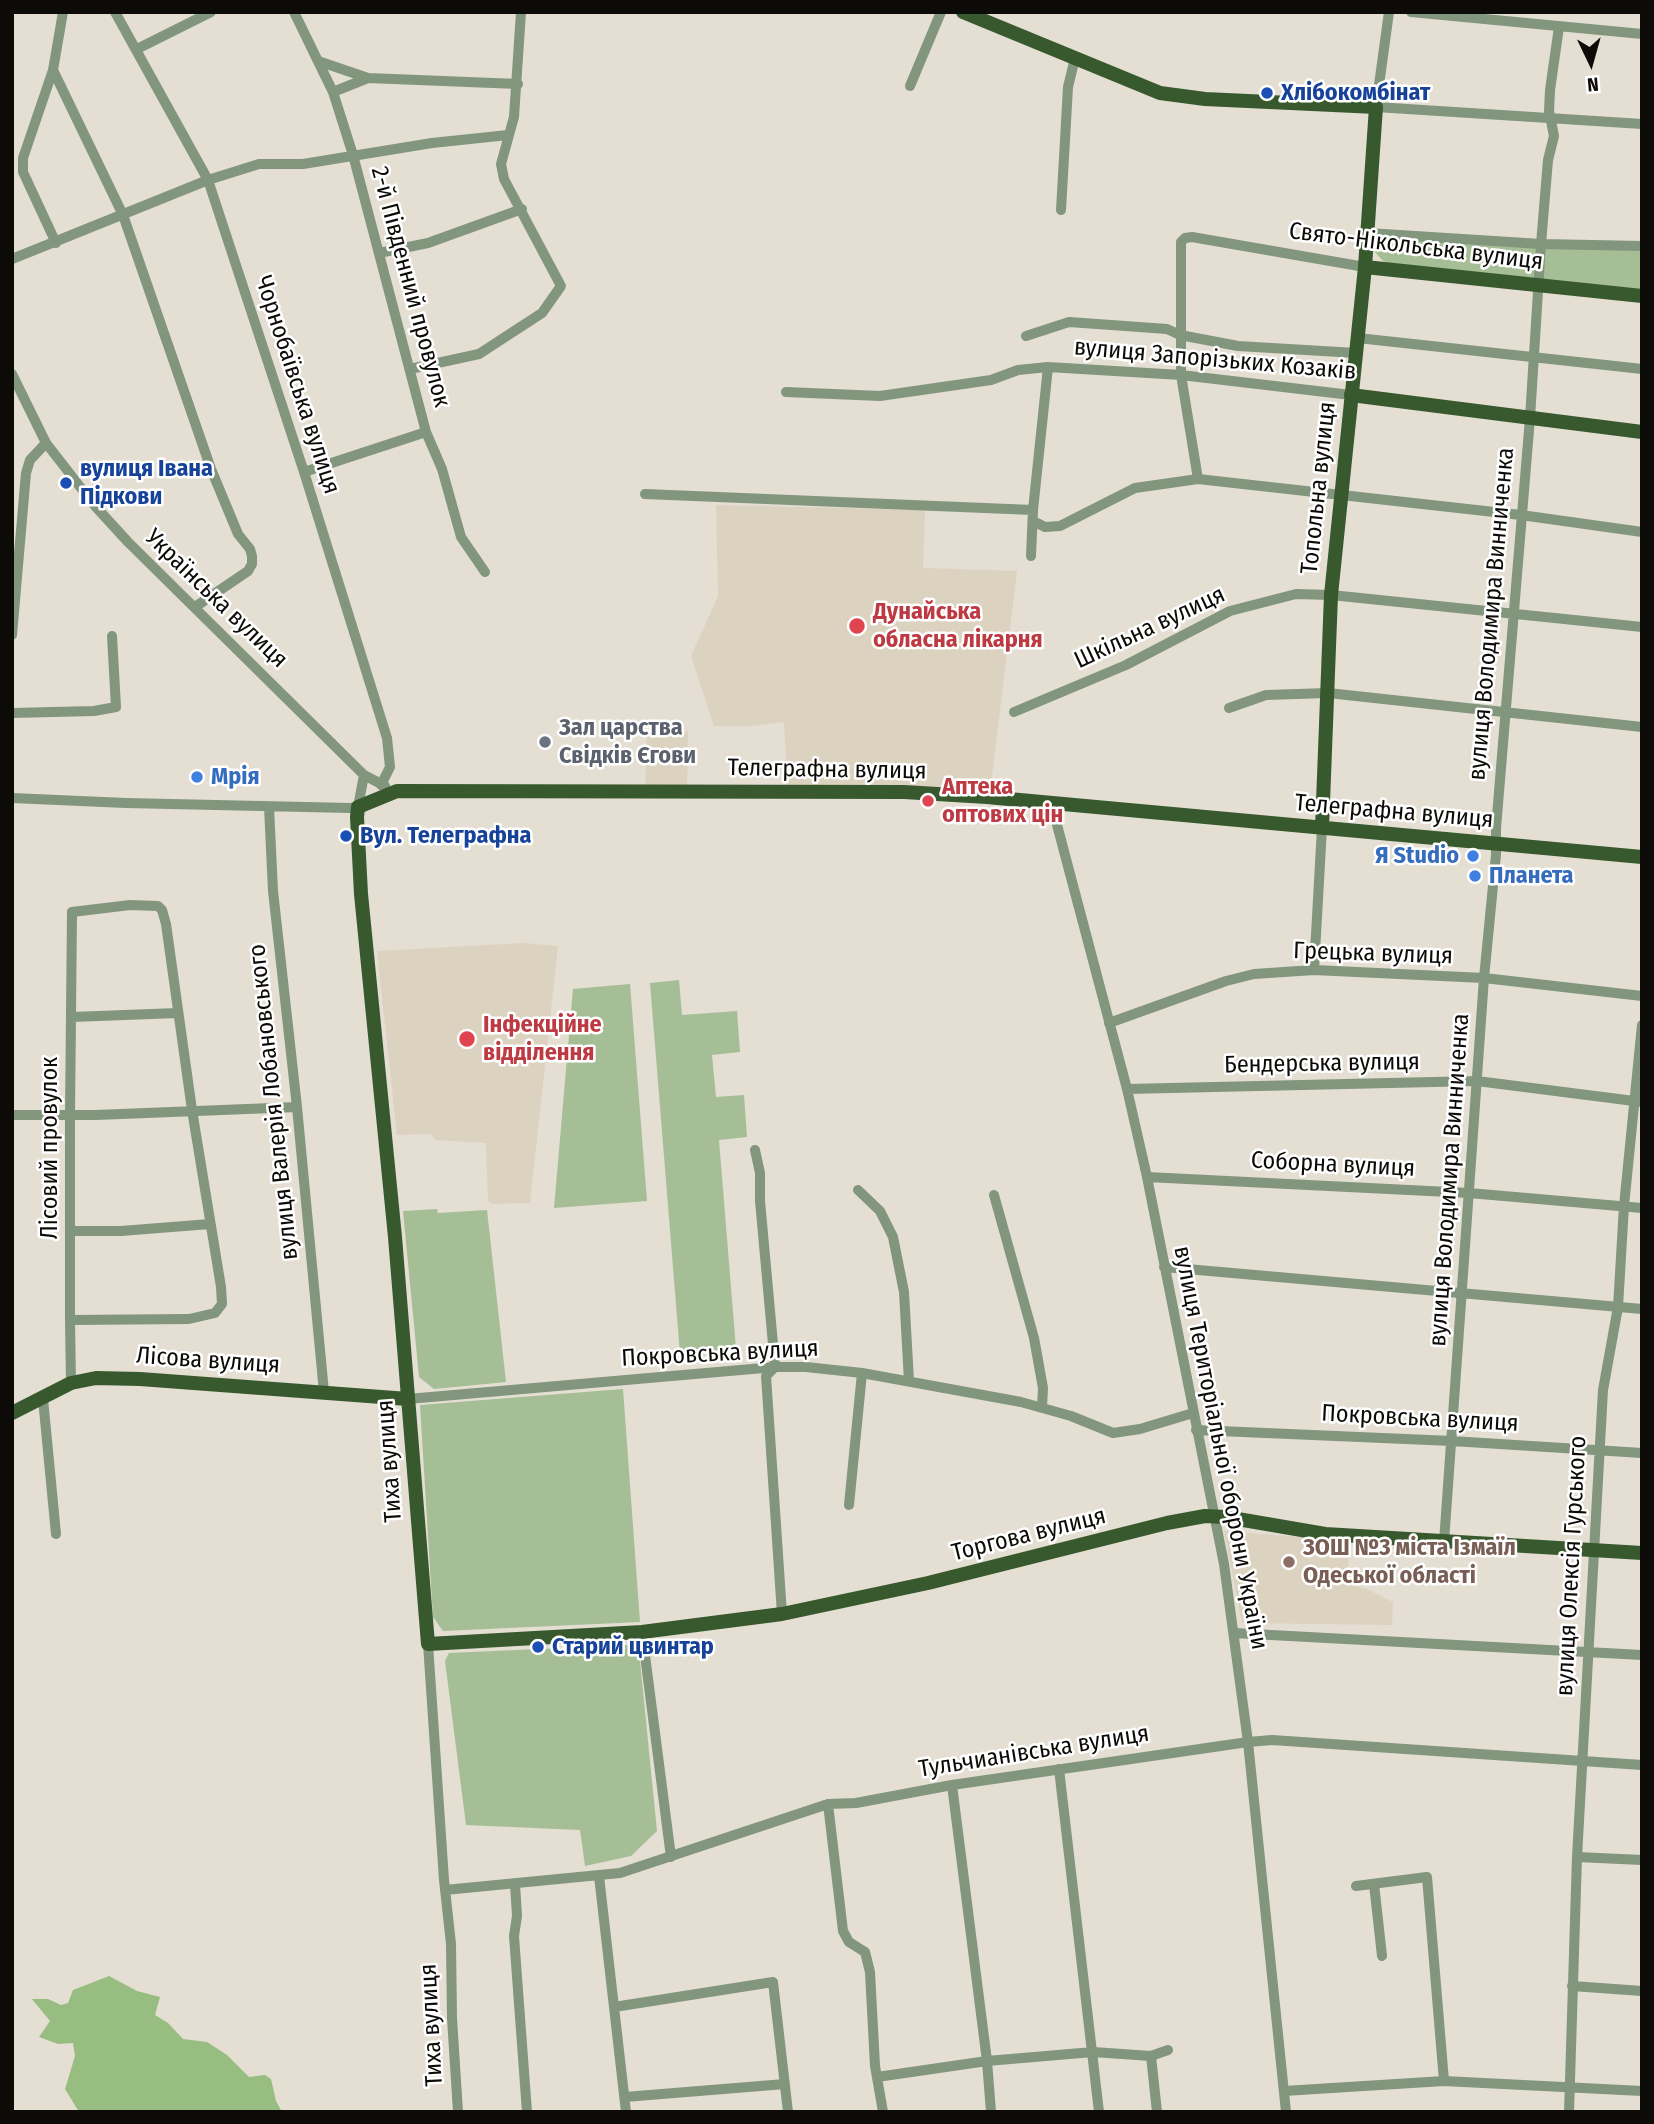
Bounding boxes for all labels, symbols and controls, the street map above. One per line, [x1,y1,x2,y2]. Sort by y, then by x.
north arrow [1556,28,1626,98]
text: N [1586,72,1600,96]
place label: Хлібокомбінат [1281,79,1430,107]
marker: Хлібокомбінат [1259,85,1275,101]
street label: 2-й Південний провулок [364,164,456,410]
street label: Свято-Нікольська вулиця [1287,217,1545,277]
street label: Чорнобаївська вулиця [248,272,346,498]
street label: вулиця Запорізьких Козаків [1073,333,1357,387]
street label: Топольна вулиця [1296,400,1342,576]
street label: вулиця Володимира Винниченка [1463,446,1521,782]
place label: вулиця Івана Підкови [80,455,213,511]
marker: вулиця Івана Підкови [58,475,74,491]
street label: Українська вулиця [139,524,293,674]
street label: Шкільна вулиця [1070,581,1230,675]
place label: Дунайська обласна лікарня [873,598,1043,654]
marker: Дунайська обласна лікарня [847,616,867,636]
place label: Зал царства Свідків Єгови [559,714,696,770]
marker: Зал царства Свідків Єгови [537,734,553,750]
street label: Телеграфна вулиця [727,754,927,786]
place label: Мрія [211,763,260,791]
marker: Мрія [189,769,205,785]
place label: Аптека оптових цін [942,773,1063,829]
street label: Телеграфна вулиця [1294,789,1494,835]
marker: Аптека оптових цін [920,793,936,809]
place label: Вул. Телеграфна [360,822,531,850]
marker: Вул. Телеграфна [338,828,354,844]
place label: Я Studio [1375,842,1459,870]
marker: Я Studio [1465,848,1481,864]
place label: Планета [1489,862,1574,890]
marker: Планета [1467,868,1483,884]
street label: Грецька вулиця [1293,937,1453,971]
street label: вулиця Валерія Лобановського [243,943,305,1261]
place label: Інфекційне відділення [483,1011,602,1067]
street label: вулиця Володимира Винниченка [1424,1012,1476,1348]
marker: Інфекційне відділення [457,1029,477,1049]
street label: Бендерська вулиця [1224,1048,1420,1080]
street label: Лісовий провулок [36,1057,64,1239]
street label: Соборна вулиця [1250,1146,1416,1184]
street label: вулиця Територіальної оборони України [1167,1244,1273,1652]
street label: Покровська вулиця [621,1334,819,1374]
street label: Лісова вулиця [135,1342,281,1380]
street label: Тиха вулиця [371,1399,409,1523]
street label: Покровська вулиця [1321,1399,1519,1439]
street label: вулиця Олексія Гурського [1551,1435,1593,1697]
street label: Торгова вулиця [949,1502,1109,1568]
place label: ЗОШ №3 міста Ізмаїл Одеської області [1303,1534,1516,1590]
marker: ЗОШ №3 міста Ізмаїл Одеської області [1281,1554,1297,1570]
place label: Старий цвинтар [552,1633,714,1661]
marker: Старий цвинтар [530,1639,546,1655]
street label: Тульчианівська вулиця [917,1720,1151,1784]
street label: Тиха вулиця [414,1963,450,2087]

